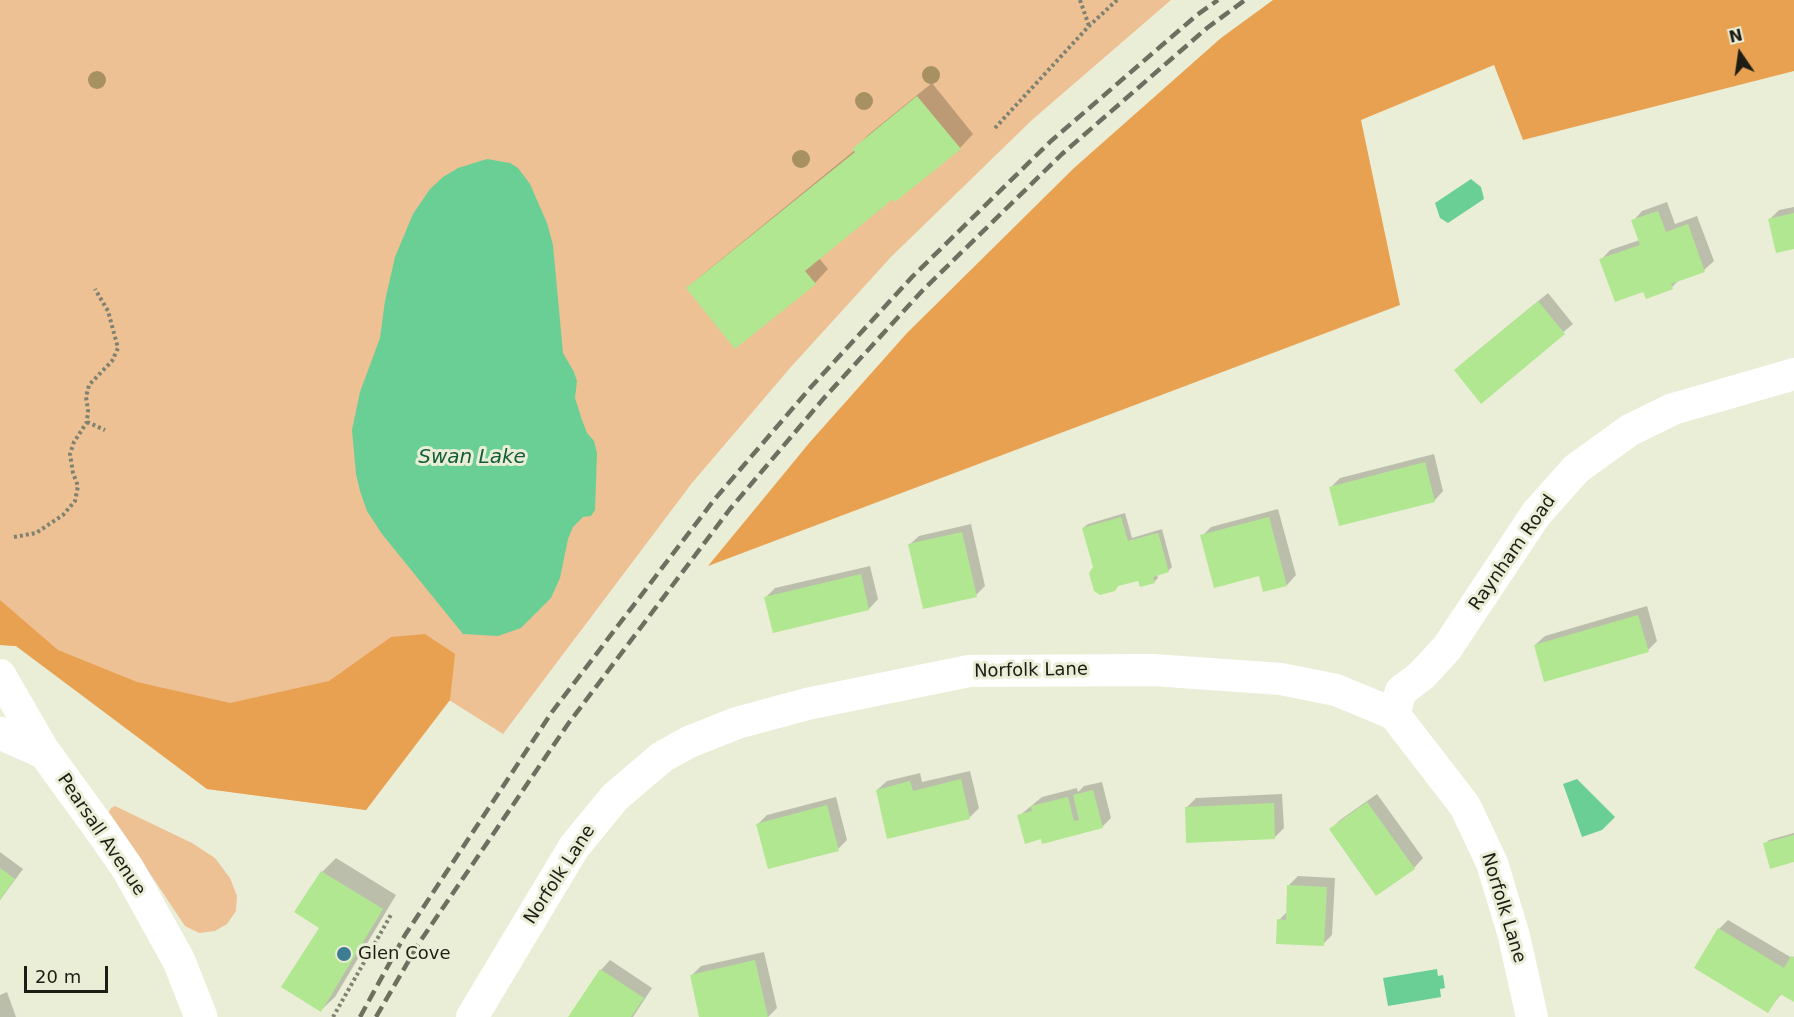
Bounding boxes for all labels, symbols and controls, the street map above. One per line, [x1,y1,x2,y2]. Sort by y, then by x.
north arrow [1710,24,1770,84]
text: N [1727,25,1744,47]
water label: Swan Lake [418,446,526,470]
street label: Raynham Road [1465,491,1561,615]
street label: Norfolk Lane [974,659,1088,683]
street label: Pearsall Avenue [52,770,150,900]
street label: Norfolk Lane [520,821,600,929]
street label: Norfolk Lane [1476,850,1530,966]
place label: Glen Cove [358,943,450,965]
marker: Glen Cove [335,945,353,963]
scale bar [27,954,111,992]
text: 20 m [35,966,81,987]

